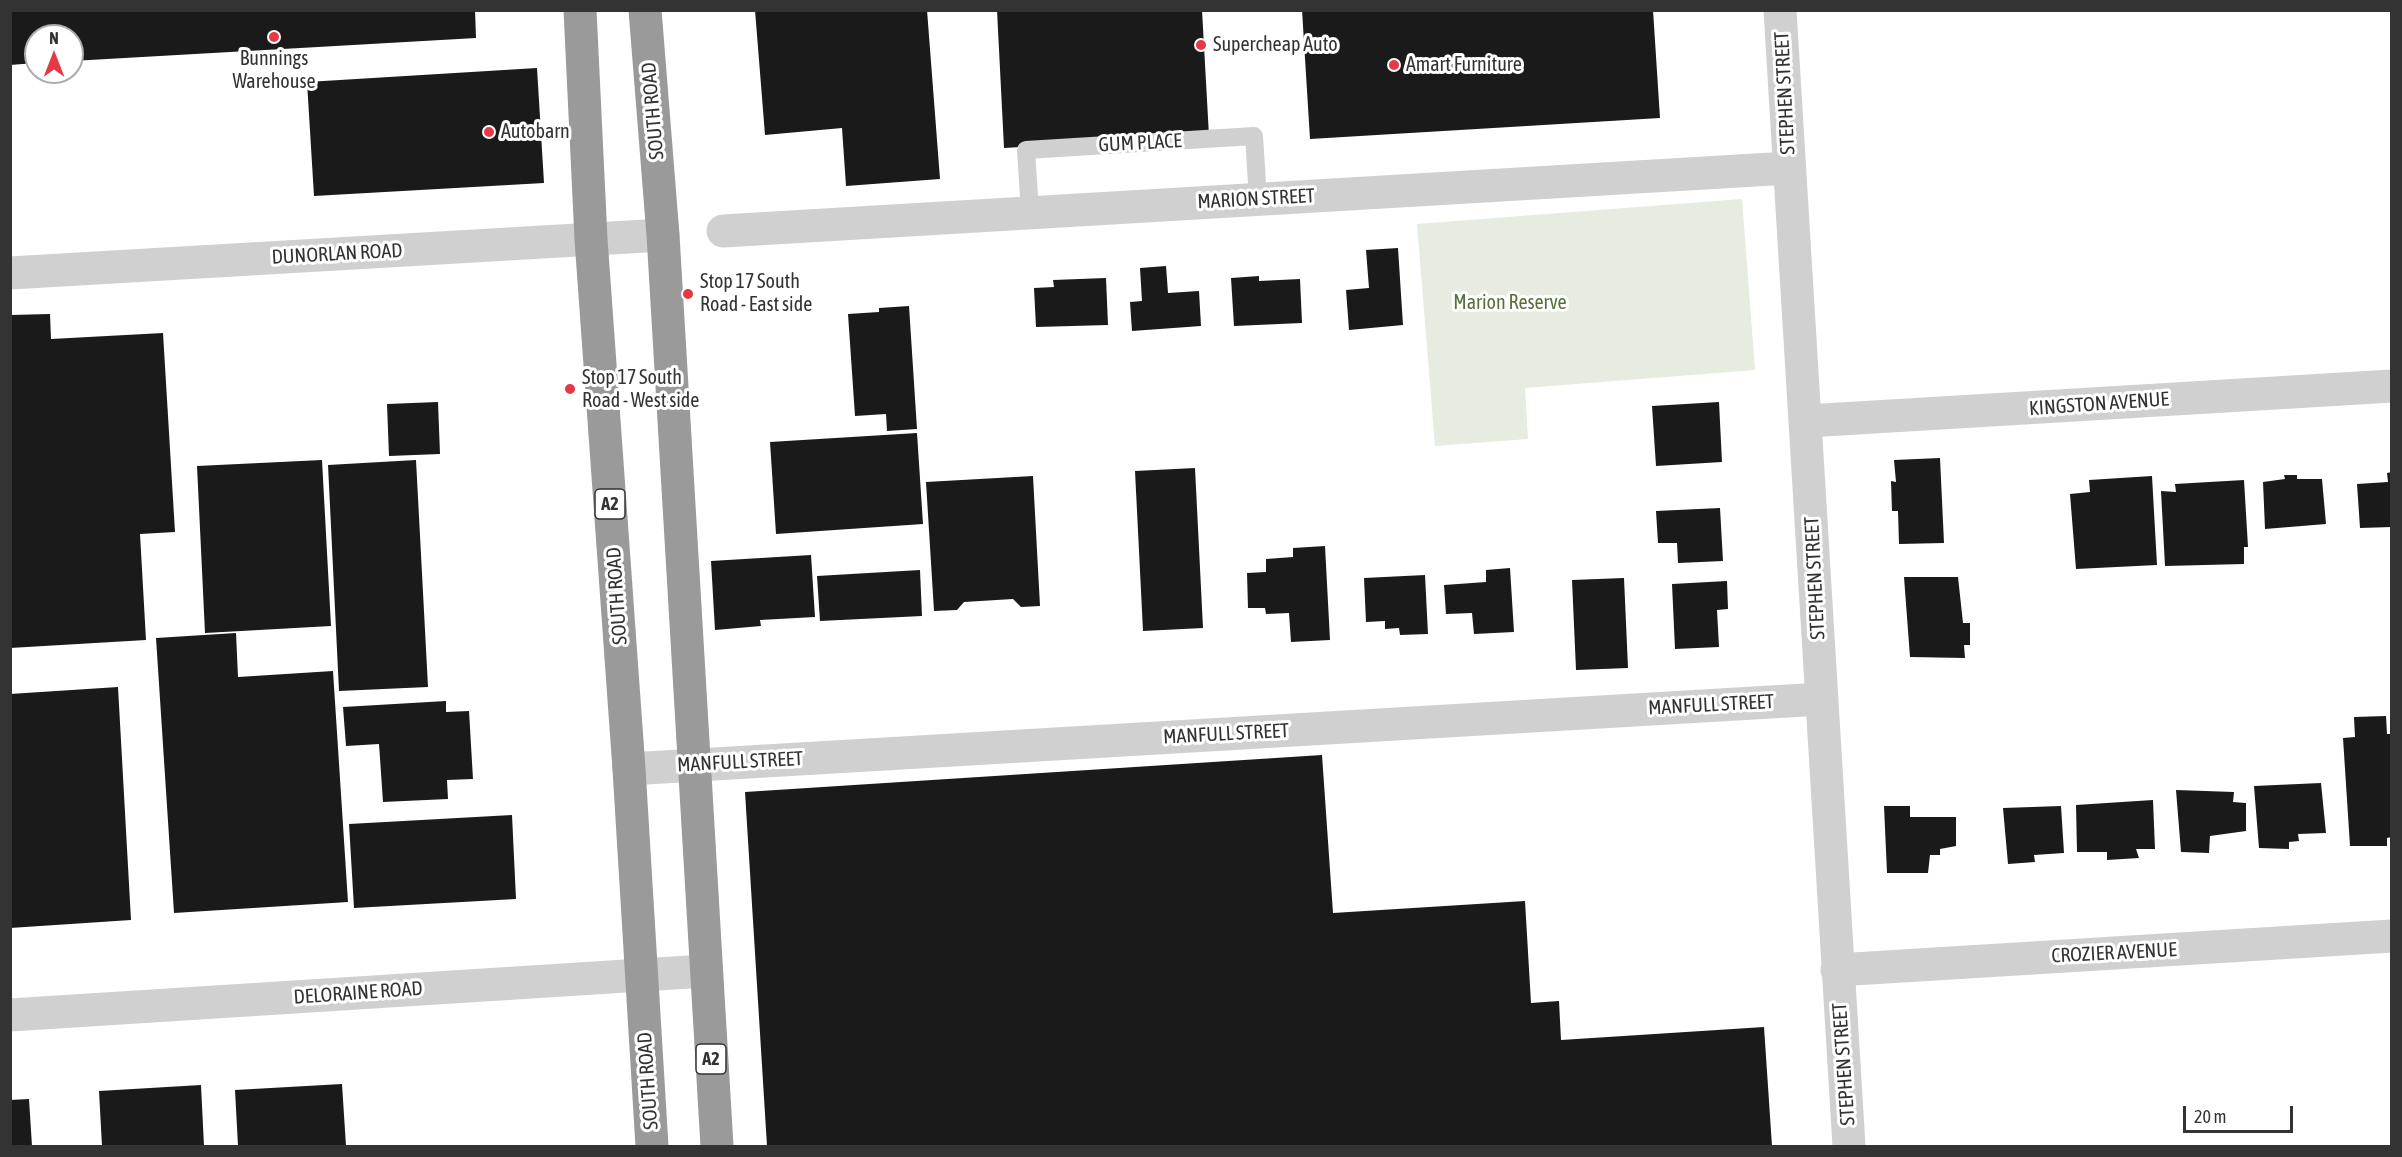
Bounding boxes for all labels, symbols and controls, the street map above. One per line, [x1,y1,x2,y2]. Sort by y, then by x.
north arrow [24,24,84,84]
text: N [49,29,59,47]
marker: Bunnings Warehouse [267,30,281,44]
street label: STEPHEN STREET [1770,31,1800,155]
place label: Supercheap Auto [1213,33,1338,57]
marker: Supercheap Auto [1194,38,1208,52]
place label: Bunnings Warehouse [232,47,316,94]
place label: Amart Furniture [1406,53,1522,77]
marker: Amart Furniture [1387,58,1401,72]
street label: SOUTH ROAD [637,61,669,161]
place label: Autobarn [501,120,570,144]
marker: Autobarn [482,125,496,139]
street label: GUM PLACE [1098,129,1182,157]
street label: MARION STREET [1197,184,1315,214]
street label: DUNORLAN ROAD [271,239,403,269]
place label: Stop 17 South Road - East side [700,270,812,317]
marker: Stop 17 South Road - East side [681,287,695,301]
park label: Marion Reserve [1453,291,1567,315]
place label: Stop 17 South Road - West side [582,366,699,413]
marker: Stop 17 South Road - West side [563,382,577,396]
street label: KINGSTON AVENUE [2028,387,2170,421]
road number: A2 [595,489,625,519]
street label: STEPHEN STREET [1800,516,1830,640]
street label: SOUTH ROAD [602,547,632,645]
street label: MANFULL STREET [1647,690,1775,720]
street label: MANFULL STREET [1162,719,1290,749]
street label: MANFULL STREET [676,747,804,777]
street label: CROZIER AVENUE [2051,938,2177,968]
street label: DELORAINE ROAD [293,977,423,1009]
street label: STEPHEN STREET [1828,1002,1860,1126]
street label: SOUTH ROAD [633,1032,663,1130]
road number: A2 [696,1044,726,1074]
scale bar [2186,1094,2296,1132]
text: 20 m [2194,1106,2226,1127]

